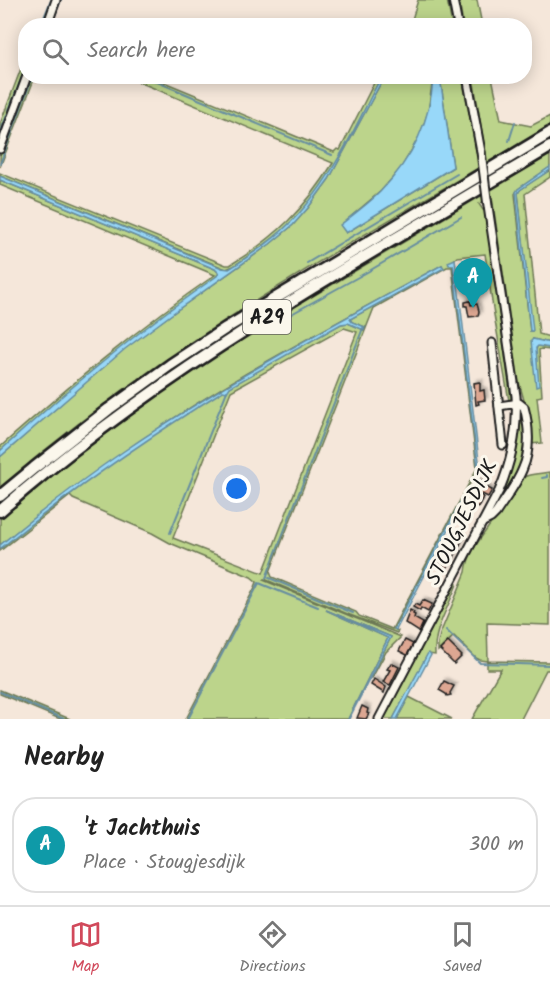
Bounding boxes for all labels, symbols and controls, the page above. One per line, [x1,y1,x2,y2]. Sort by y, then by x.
search box [18,18,532,84]
text: Search here [87,34,195,69]
icon: search [39,35,72,68]
pin: A [454,258,492,308]
road number: A29 [243,300,291,334]
street label: STOUGJESDIJK [418,454,507,591]
your location [222,474,251,503]
text: Nearby [24,737,104,779]
text: 't Jachthuis [83,812,200,847]
text: A [39,829,52,861]
text: 300 m [469,829,524,861]
text: Place · Stougjesdijk [83,847,245,879]
tab: Map [69,918,102,979]
tab: Directions [239,918,306,979]
tab: Saved [443,918,481,979]

